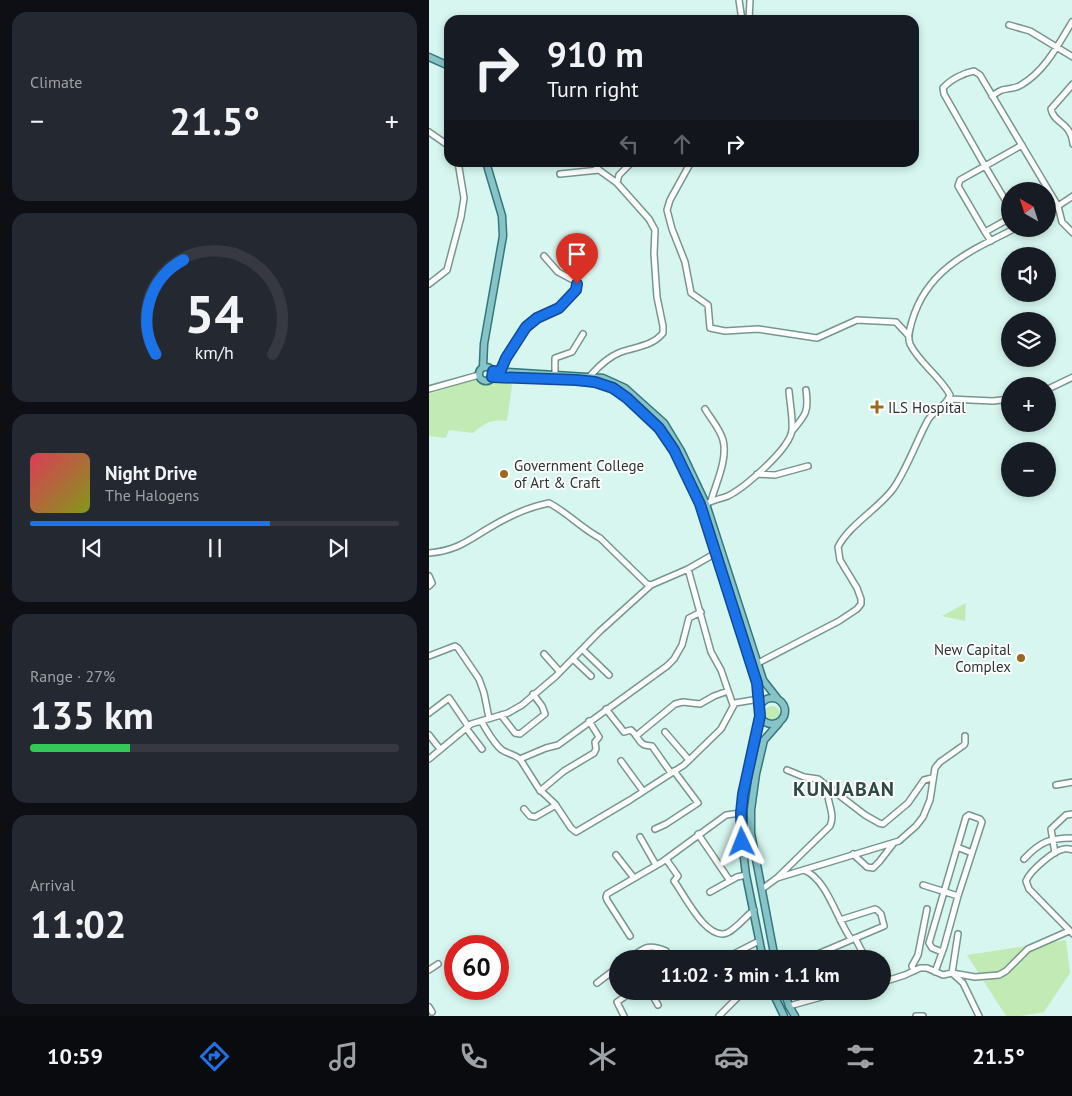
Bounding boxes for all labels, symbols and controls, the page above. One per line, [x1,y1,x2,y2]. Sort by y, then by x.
text: 910 m [547,31,644,77]
icon: right [464,35,529,100]
text: Climate [30,72,82,92]
text: Turn right [547,75,639,103]
text: 21.5° [169,96,260,145]
text: − [30,102,44,139]
text: + [385,102,399,139]
icon: left [615,130,643,158]
icon: ahead [668,130,696,158]
icon: right [721,130,749,158]
north arrow [1001,182,1057,238]
map controls [1001,182,1056,497]
pin [556,233,598,284]
icon: arrive [563,240,591,268]
button: sound [1001,247,1056,302]
text: 54 [185,280,244,347]
button: layers [1001,312,1056,367]
text: km/h [195,341,234,364]
button: + [1001,377,1056,432]
place label: ILS Hospital [888,398,966,417]
marker: ILS Hospital [870,400,884,414]
button: − [1001,442,1056,497]
place label: Government College of Art & Craft [514,456,644,492]
text: Night Drive [105,461,197,485]
marker: Government College of Art & Craft [498,468,510,480]
text: The Halogens [105,485,199,505]
icon: previous [78,534,106,562]
icon: pause [201,534,229,562]
icon: next [324,534,352,562]
place label: New Capital Complex [934,640,1012,676]
marker: New Capital Complex [1015,652,1027,664]
text: Range · 27% [30,666,115,686]
text: 135 km [30,690,154,739]
district label: KUNJABAN [793,776,895,802]
position arrow [715,815,767,867]
text: Arrival [30,875,75,895]
text: 11:02 [30,899,126,948]
speed limit sign: 60 [444,935,509,1000]
text: 11:02 · 3 min · 1.1 km [660,963,840,987]
icon: directions [197,1039,232,1074]
icon: music [326,1039,361,1074]
icon: phone [456,1039,491,1074]
icon: climate [585,1039,620,1074]
icon: car [714,1039,749,1074]
icon: filters [843,1039,878,1074]
text: 10:59 [47,1042,103,1070]
text: 21.5° [972,1042,1025,1070]

